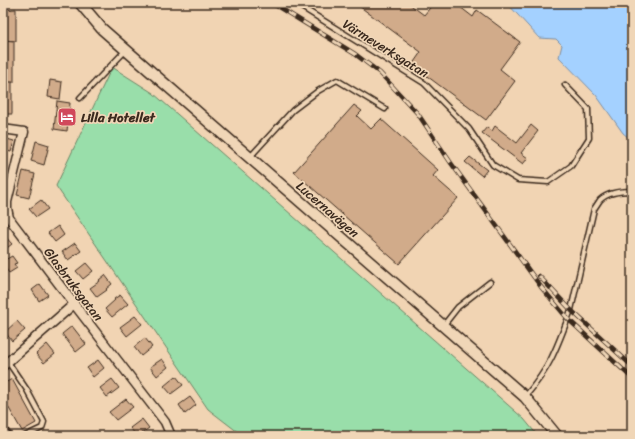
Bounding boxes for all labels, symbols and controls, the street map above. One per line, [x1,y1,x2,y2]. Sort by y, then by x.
street label: Värmeverksgatan [338,13,433,84]
hotel icon: Lilla Hotellet [56,106,78,128]
place label: Lilla Hotellet [81,106,156,129]
street label: Lucernavägen [291,175,365,244]
street label: Glasbruksgatan [38,242,109,326]

